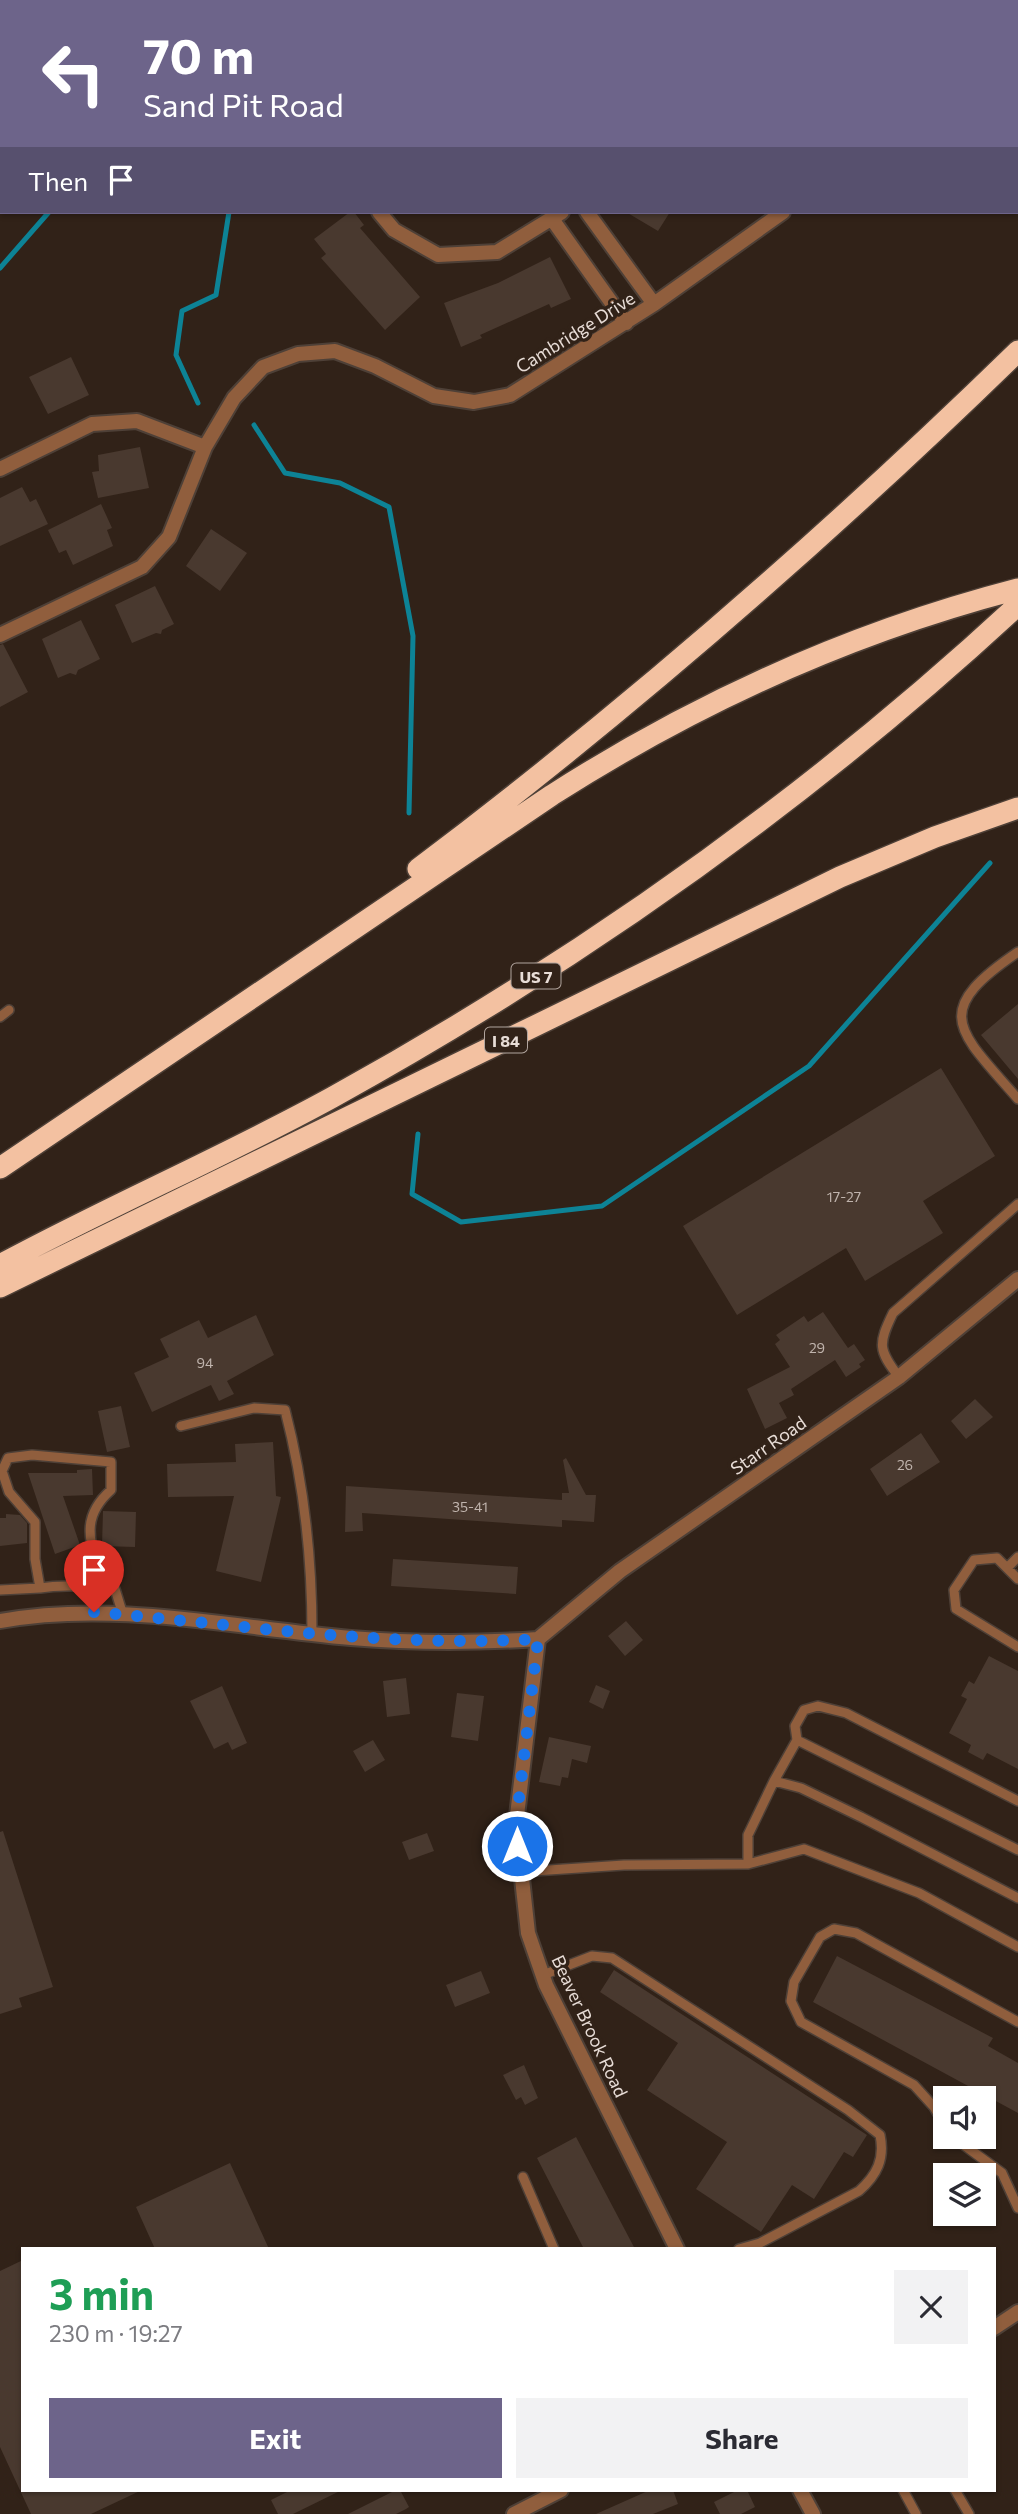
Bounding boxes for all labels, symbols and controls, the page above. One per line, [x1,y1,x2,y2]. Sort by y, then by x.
text: 70 m [143,24,254,84]
icon: left [28,28,119,119]
text: Sand Pit Road [143,84,344,124]
icon: arrive [102,161,140,199]
text: Then [28,165,88,196]
street label: Cambridge Drive [511,287,639,377]
road number: US 7 [512,964,560,988]
road number: I 84 [485,1028,527,1052]
house number: 17-27 [827,1188,861,1205]
house number: 29 [809,1339,825,1356]
house number: 94 [197,1354,214,1371]
street label: Starr Road [726,1411,810,1479]
house number: 26 [897,1456,913,1473]
house number: 35-41 [452,1498,488,1515]
pin [64,1540,124,1612]
icon: arrive [75,1551,113,1589]
position arrow [480,1809,554,1883]
street label: Beaver Brook Road [547,1951,633,2101]
map controls [933,2086,996,2226]
button: sound [933,2086,996,2149]
button: layers [933,2163,996,2226]
text: 3 min [49,2267,154,2319]
button: close [894,2270,968,2344]
text: 230 m · 19:27 [49,2319,183,2347]
button: Exit [49,2398,502,2478]
button: Share [516,2398,968,2478]

